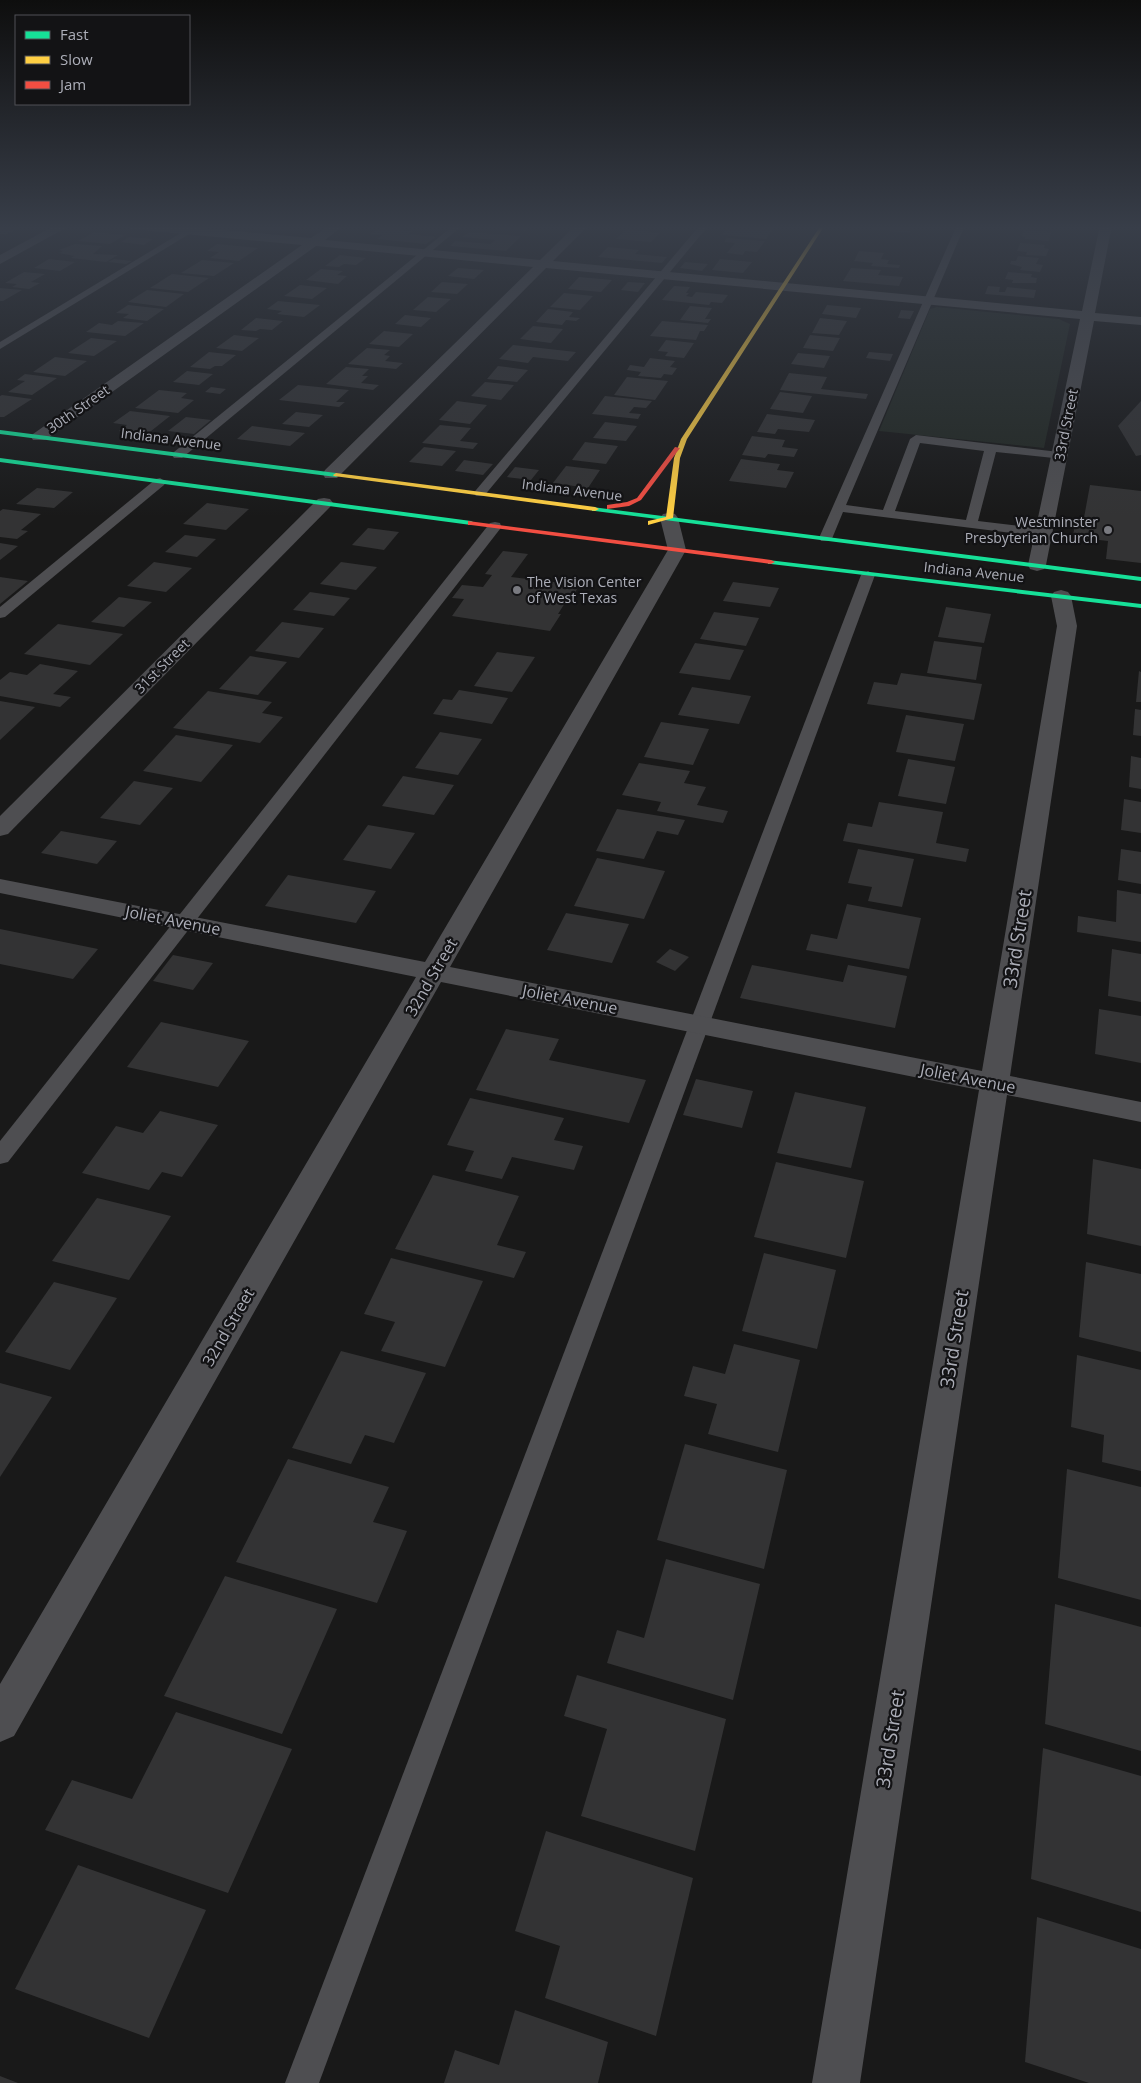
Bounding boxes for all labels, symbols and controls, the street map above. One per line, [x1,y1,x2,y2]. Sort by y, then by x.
legend [15,15,190,105]
text: Fast [60,24,89,44]
text: Slow [60,49,93,69]
text: Jam [58,74,86,94]
street label: 30th Street [43,380,113,437]
street label: 33rd Street [1049,387,1082,463]
street label: Indiana Avenue [120,423,223,454]
street label: Indiana Avenue [521,474,624,505]
place label: Westminster Presbyterian Church [965,512,1098,547]
marker: Westminster Presbyterian Church [1102,524,1114,536]
street label: Indiana Avenue [923,557,1025,586]
place label: The Vision Center of West Texas [527,572,642,607]
marker: The Vision Center of West Texas [511,584,523,596]
street label: 31st Street [130,634,193,697]
street label: 33rd Street [996,888,1038,990]
street label: Joliet Avenue [122,900,223,940]
street label: 32nd Street [400,934,462,1020]
street label: Joliet Avenue [519,979,620,1019]
street label: Joliet Avenue [917,1058,1018,1098]
street label: 32nd Street [197,1284,259,1370]
street label: 33rd Street [933,1288,975,1390]
street label: 33rd Street [869,1688,911,1790]

